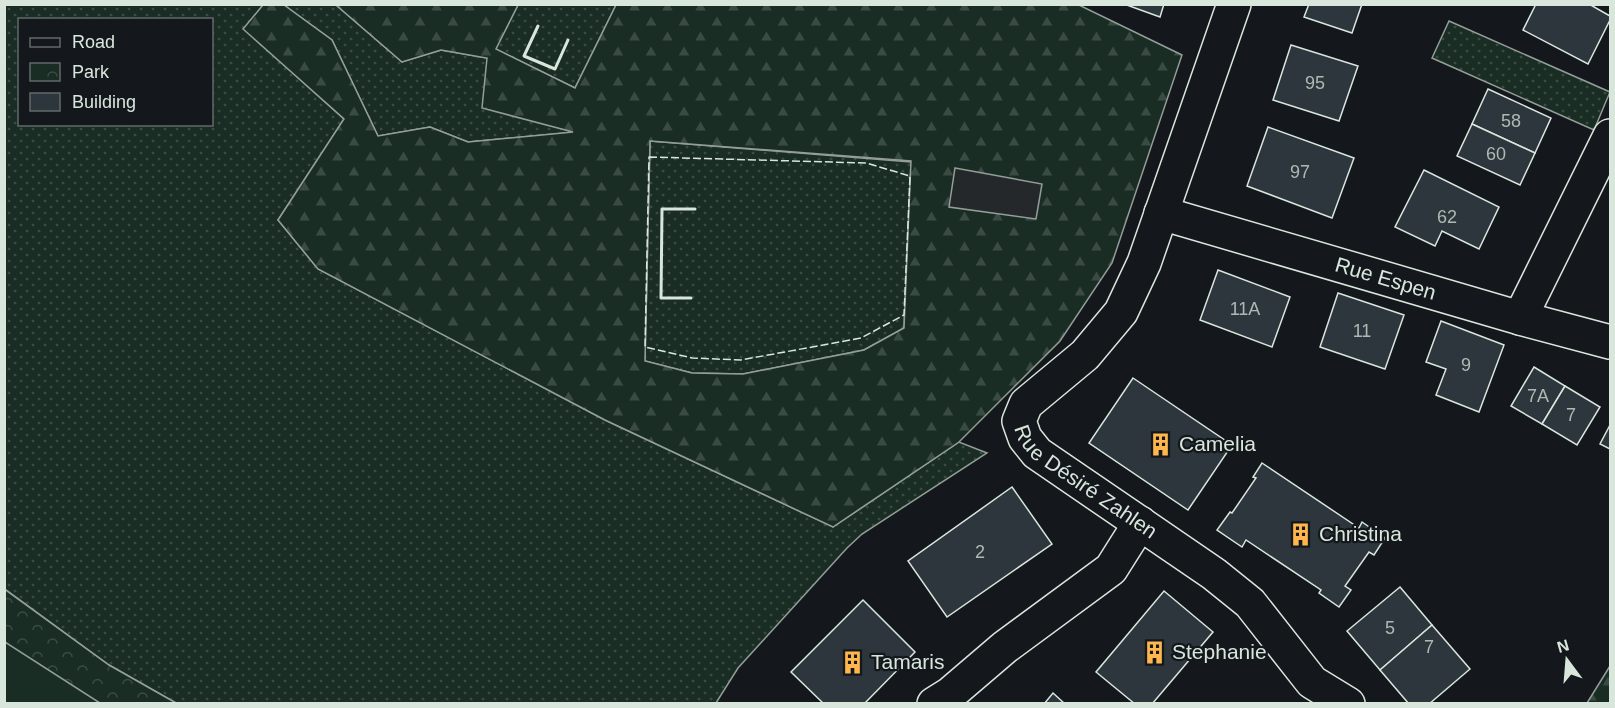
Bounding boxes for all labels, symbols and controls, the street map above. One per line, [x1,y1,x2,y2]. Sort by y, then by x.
legend [18,18,213,126]
text: Road [72,32,115,52]
text: Park [72,62,110,82]
house number: 95 [1305,73,1325,93]
text: Building [72,92,136,112]
house number: 58 [1501,111,1521,131]
house number: 60 [1486,144,1506,164]
house number: 97 [1290,162,1310,182]
house number: 62 [1437,207,1457,227]
street label: Rue Espen [1333,253,1439,304]
house number: 11A [1230,299,1260,319]
house number: 11 [1353,321,1371,341]
house number: 9 [1461,355,1471,375]
house number: 7A [1527,386,1549,406]
house number: 7 [1566,405,1576,425]
street label: Rue Désiré Zahlen [1010,422,1162,543]
building icon: Camelia [1148,431,1174,457]
place label: Camelia [1179,432,1256,455]
building icon: Christina [1288,521,1314,547]
place label: Christina [1319,522,1402,545]
house number: 2 [975,542,985,562]
house number: 5 [1385,618,1395,638]
north arrow [1537,630,1597,690]
text: N [1555,636,1571,656]
house number: 7 [1424,637,1434,657]
building icon: Stephanie [1141,639,1167,665]
place label: Stephanie [1172,640,1267,663]
building icon: Tamaris [840,649,866,675]
place label: Tamaris [871,650,945,673]

